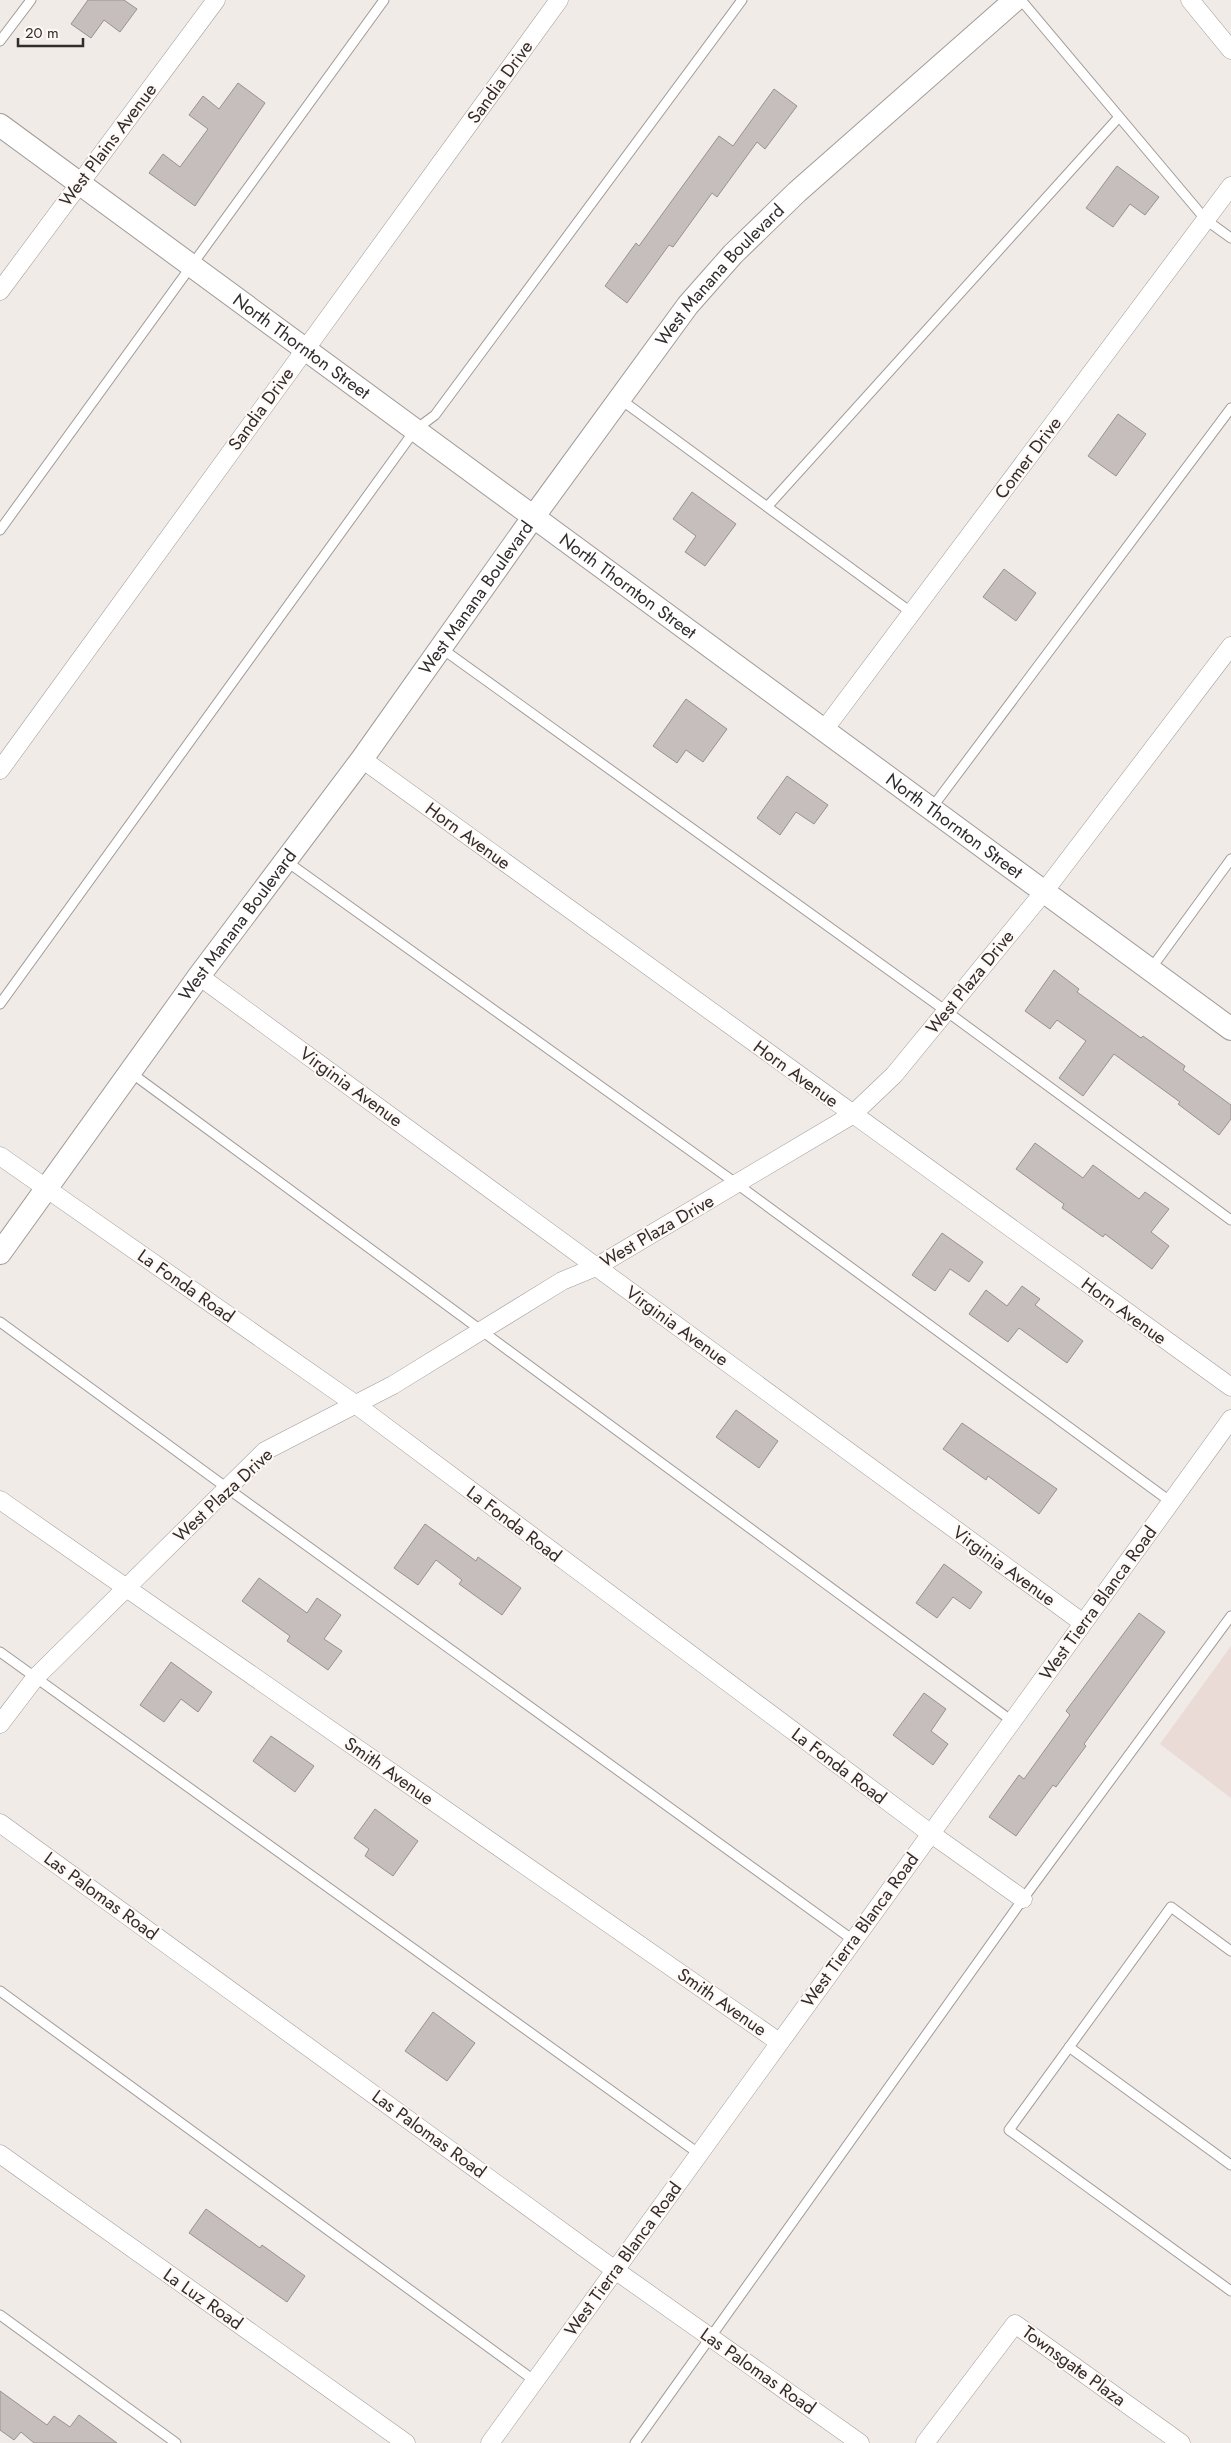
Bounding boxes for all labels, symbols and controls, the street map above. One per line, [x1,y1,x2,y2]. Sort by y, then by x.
scale bar [18,15,82,47]
text: 20 m [25,22,59,44]
street label: Sandia Drive [461,35,539,129]
street label: West Plains Avenue [53,78,163,212]
street label: West Manana Boulevard [649,198,790,351]
street label: North Thornton Street [227,287,376,406]
street label: Sandia Drive [222,362,300,456]
street label: Comer Drive [988,411,1068,505]
street label: West Manana Boulevard [413,516,540,680]
street label: North Thornton Street [554,527,702,646]
street label: North Thornton Street [880,767,1029,885]
street label: Horn Avenue [420,796,516,876]
street label: West Manana Boulevard [172,844,303,1006]
street label: West Plaza Drive [920,924,1020,1040]
street label: Horn Avenue [748,1034,844,1114]
street label: Virginia Avenue [294,1041,408,1133]
street label: West Plaza Drive [595,1188,719,1274]
street label: La Fonda Road [132,1243,240,1329]
street label: Horn Avenue [1076,1271,1172,1351]
street label: Virginia Avenue [620,1280,734,1372]
street label: West Plaza Drive [167,1442,279,1548]
street label: La Fonda Road [461,1480,567,1568]
street label: Virginia Avenue [947,1520,1061,1612]
street label: West Tierra Blanca Road [1033,1520,1163,1686]
street label: La Fonda Road [786,1722,892,1810]
street label: Smith Avenue [339,1731,439,1811]
street label: Las Palomas Road [39,1846,163,1946]
street label: West Tierra Blanca Road [795,1847,925,2013]
street label: Smith Avenue [672,1962,772,2042]
street label: Las Palomas Road [367,2084,491,2184]
street label: West Tierra Blanca Road [558,2176,688,2342]
street label: La Luz Road [158,2262,248,2336]
street label: Townsgate Plaza [1017,2319,1131,2413]
street label: Las Palomas Road [695,2321,821,2421]

